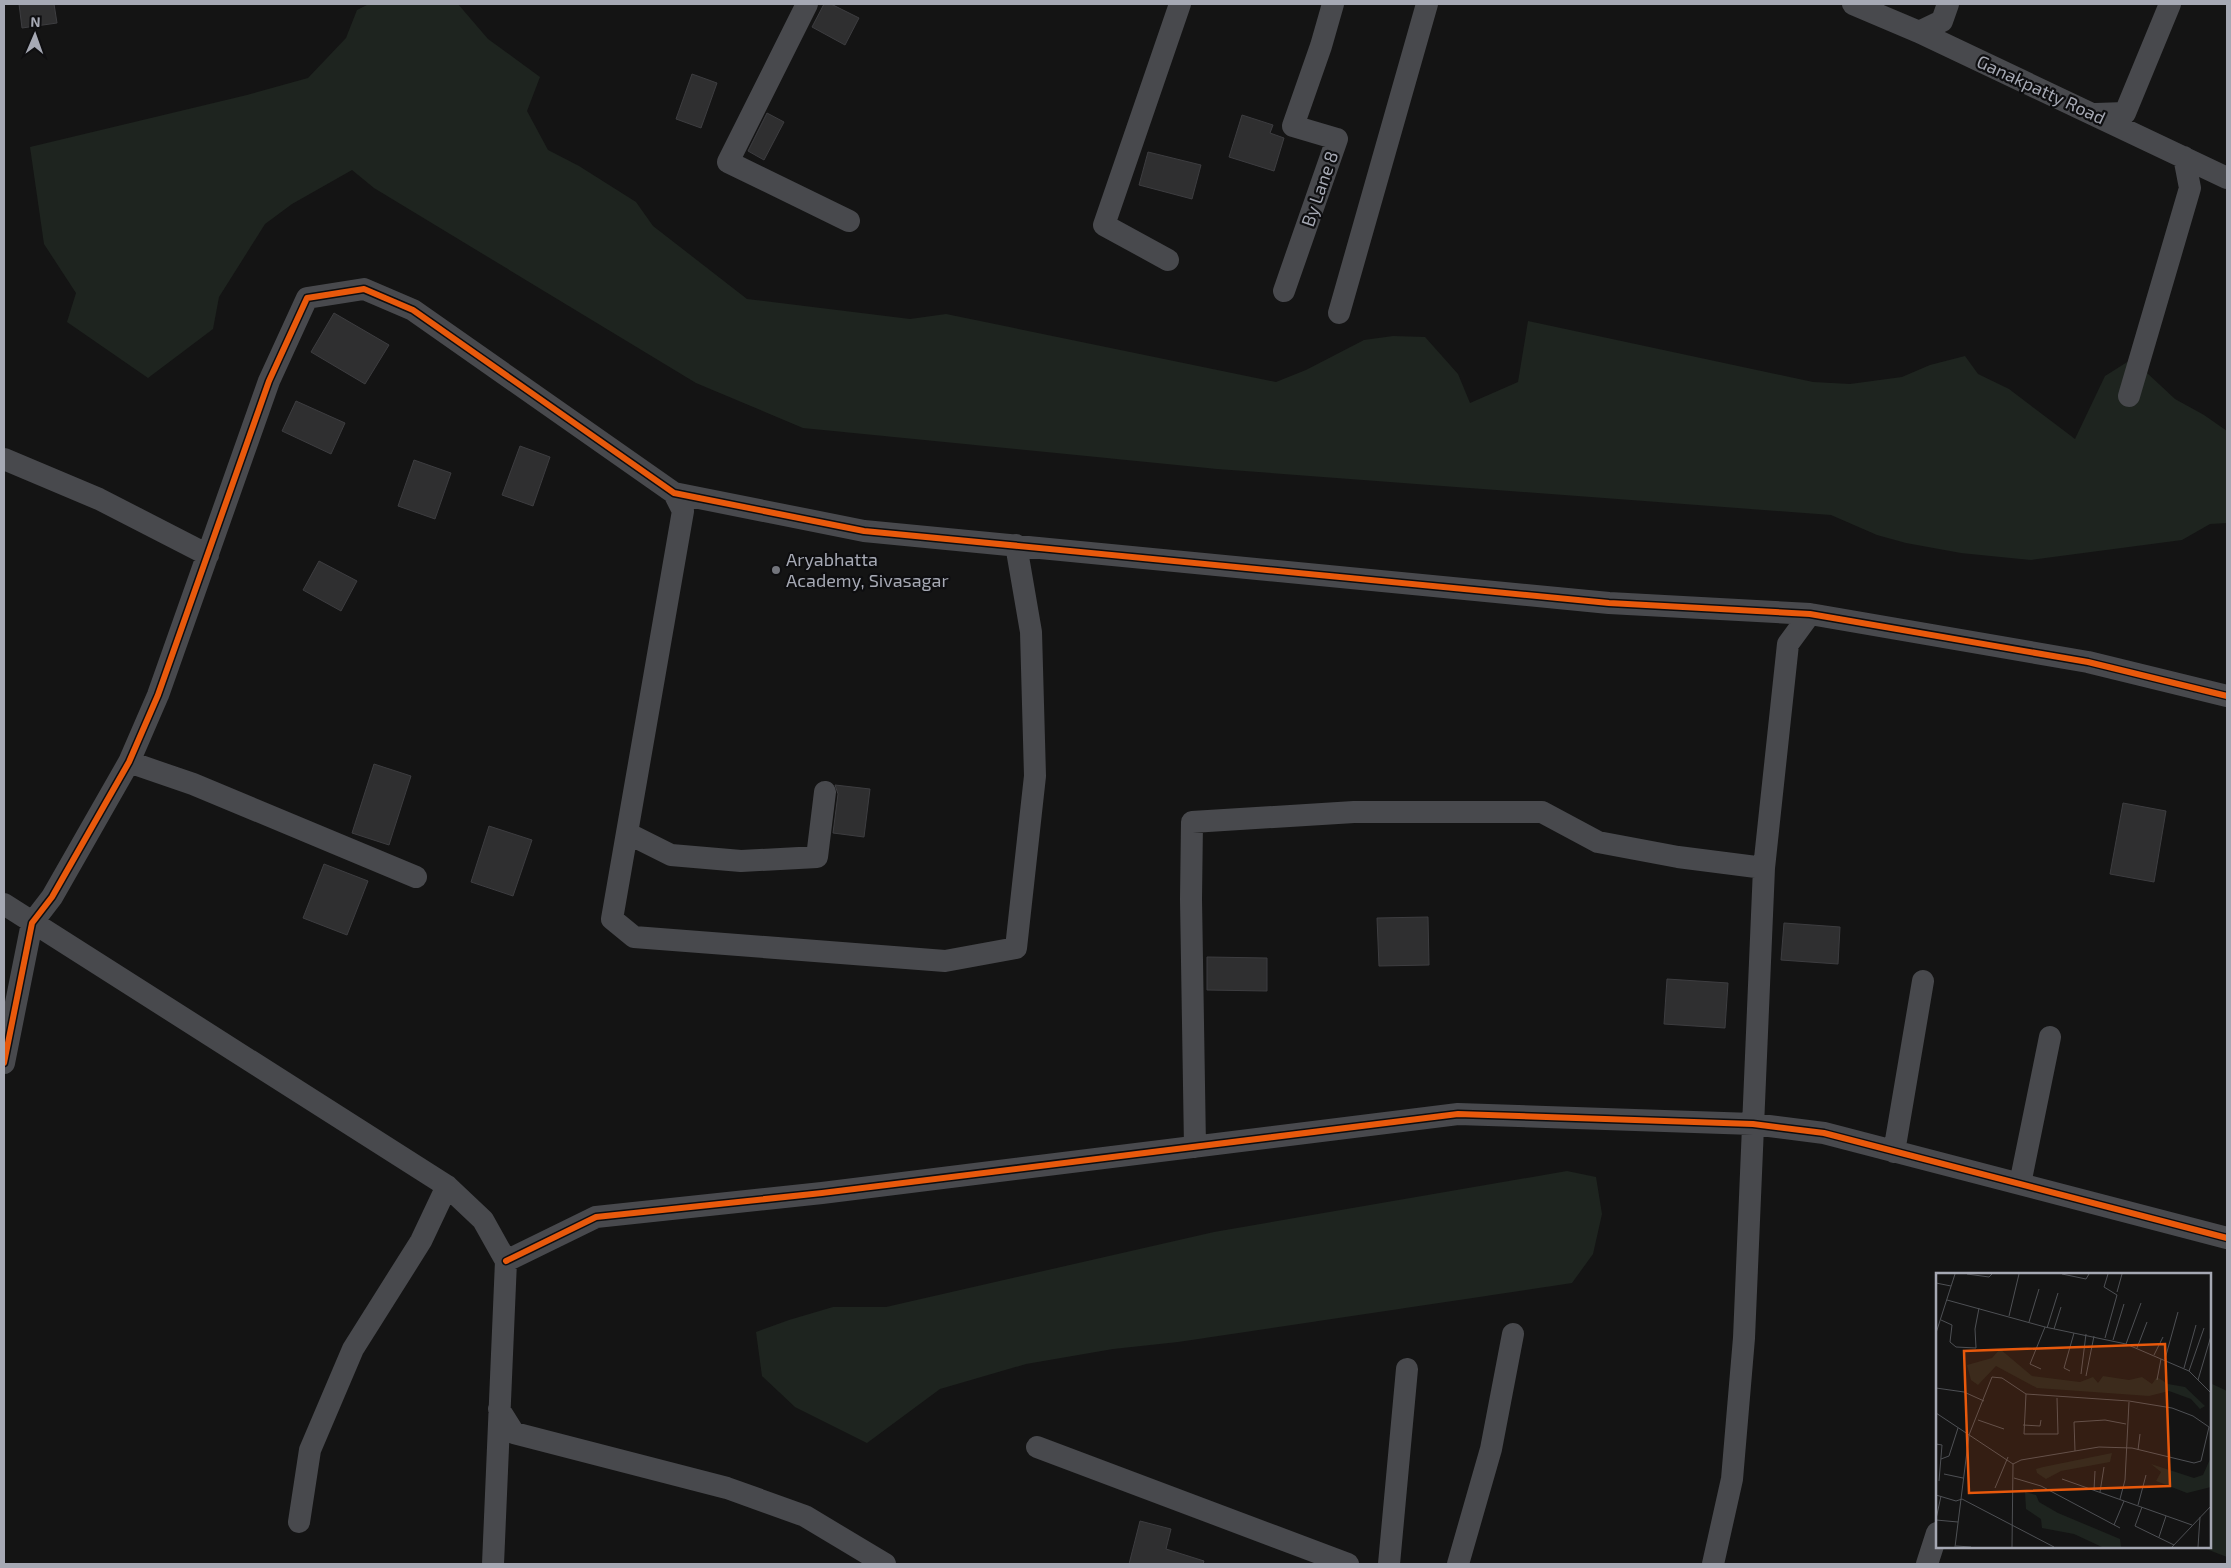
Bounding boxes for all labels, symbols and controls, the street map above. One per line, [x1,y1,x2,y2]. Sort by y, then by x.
north arrow [10,10,60,60]
text: N [30,13,41,30]
street label: Ganakpatty Road [1974,50,2109,129]
street label: By Lane 8 [1296,148,1342,229]
place label: Aryabhatta Academy, Sivasagar [786,548,949,591]
marker: Aryabhatta Academy, Sivasagar [770,564,782,576]
inset map [1936,1273,2211,1548]

